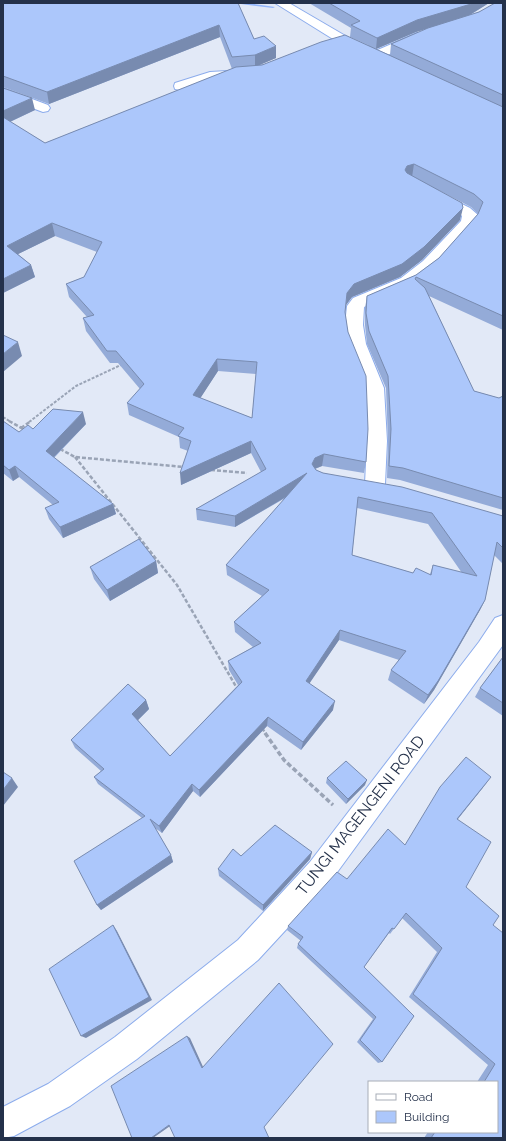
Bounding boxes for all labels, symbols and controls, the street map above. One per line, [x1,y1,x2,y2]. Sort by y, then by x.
street label: TUNGI MAGENGENI ROAD [292,732,429,899]
legend [368,1081,498,1133]
text: Road [404,1090,433,1104]
text: Building [404,1110,450,1124]

